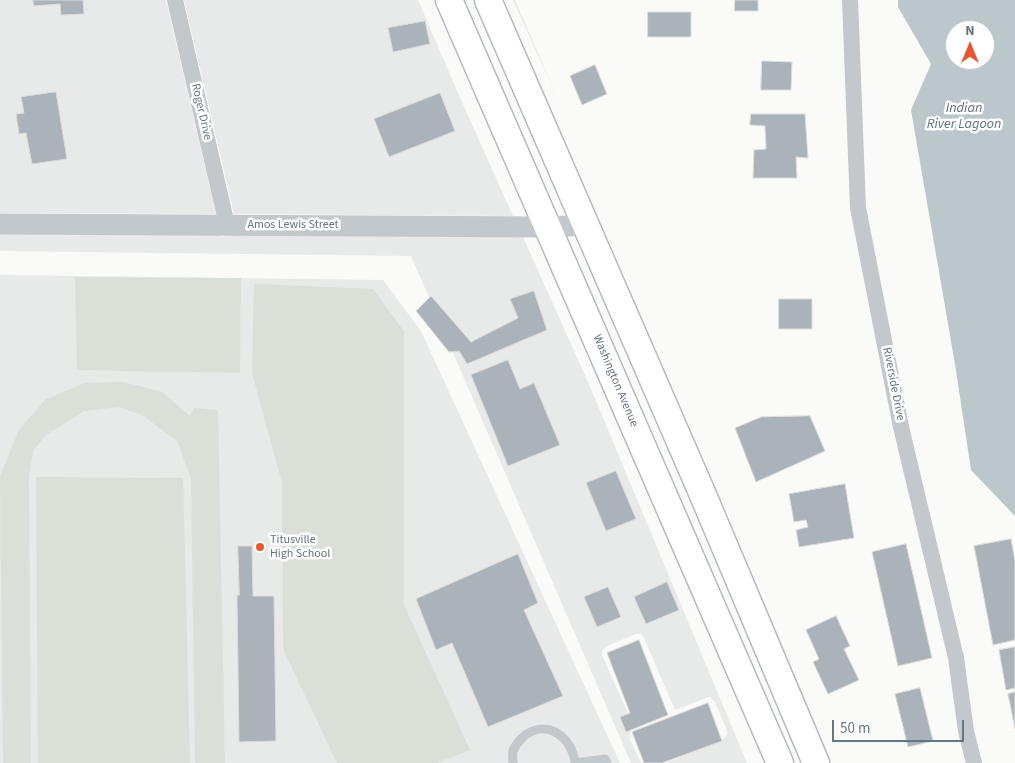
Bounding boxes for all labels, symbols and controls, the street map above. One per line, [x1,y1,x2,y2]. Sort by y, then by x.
north arrow [945,20,995,70]
text: N [965,21,975,41]
street label: Roger Drive [188,82,214,142]
water label: Indian River Lagoon [927,101,1001,134]
street label: Amos Lewis Street [247,218,339,232]
street label: Washington Avenue [589,333,641,429]
street label: Riverside Drive [879,346,907,422]
place label: Titusville High School [270,533,330,561]
marker: Titusville High School [254,541,266,553]
scale bar [835,710,968,742]
text: 50 m [840,718,870,739]

